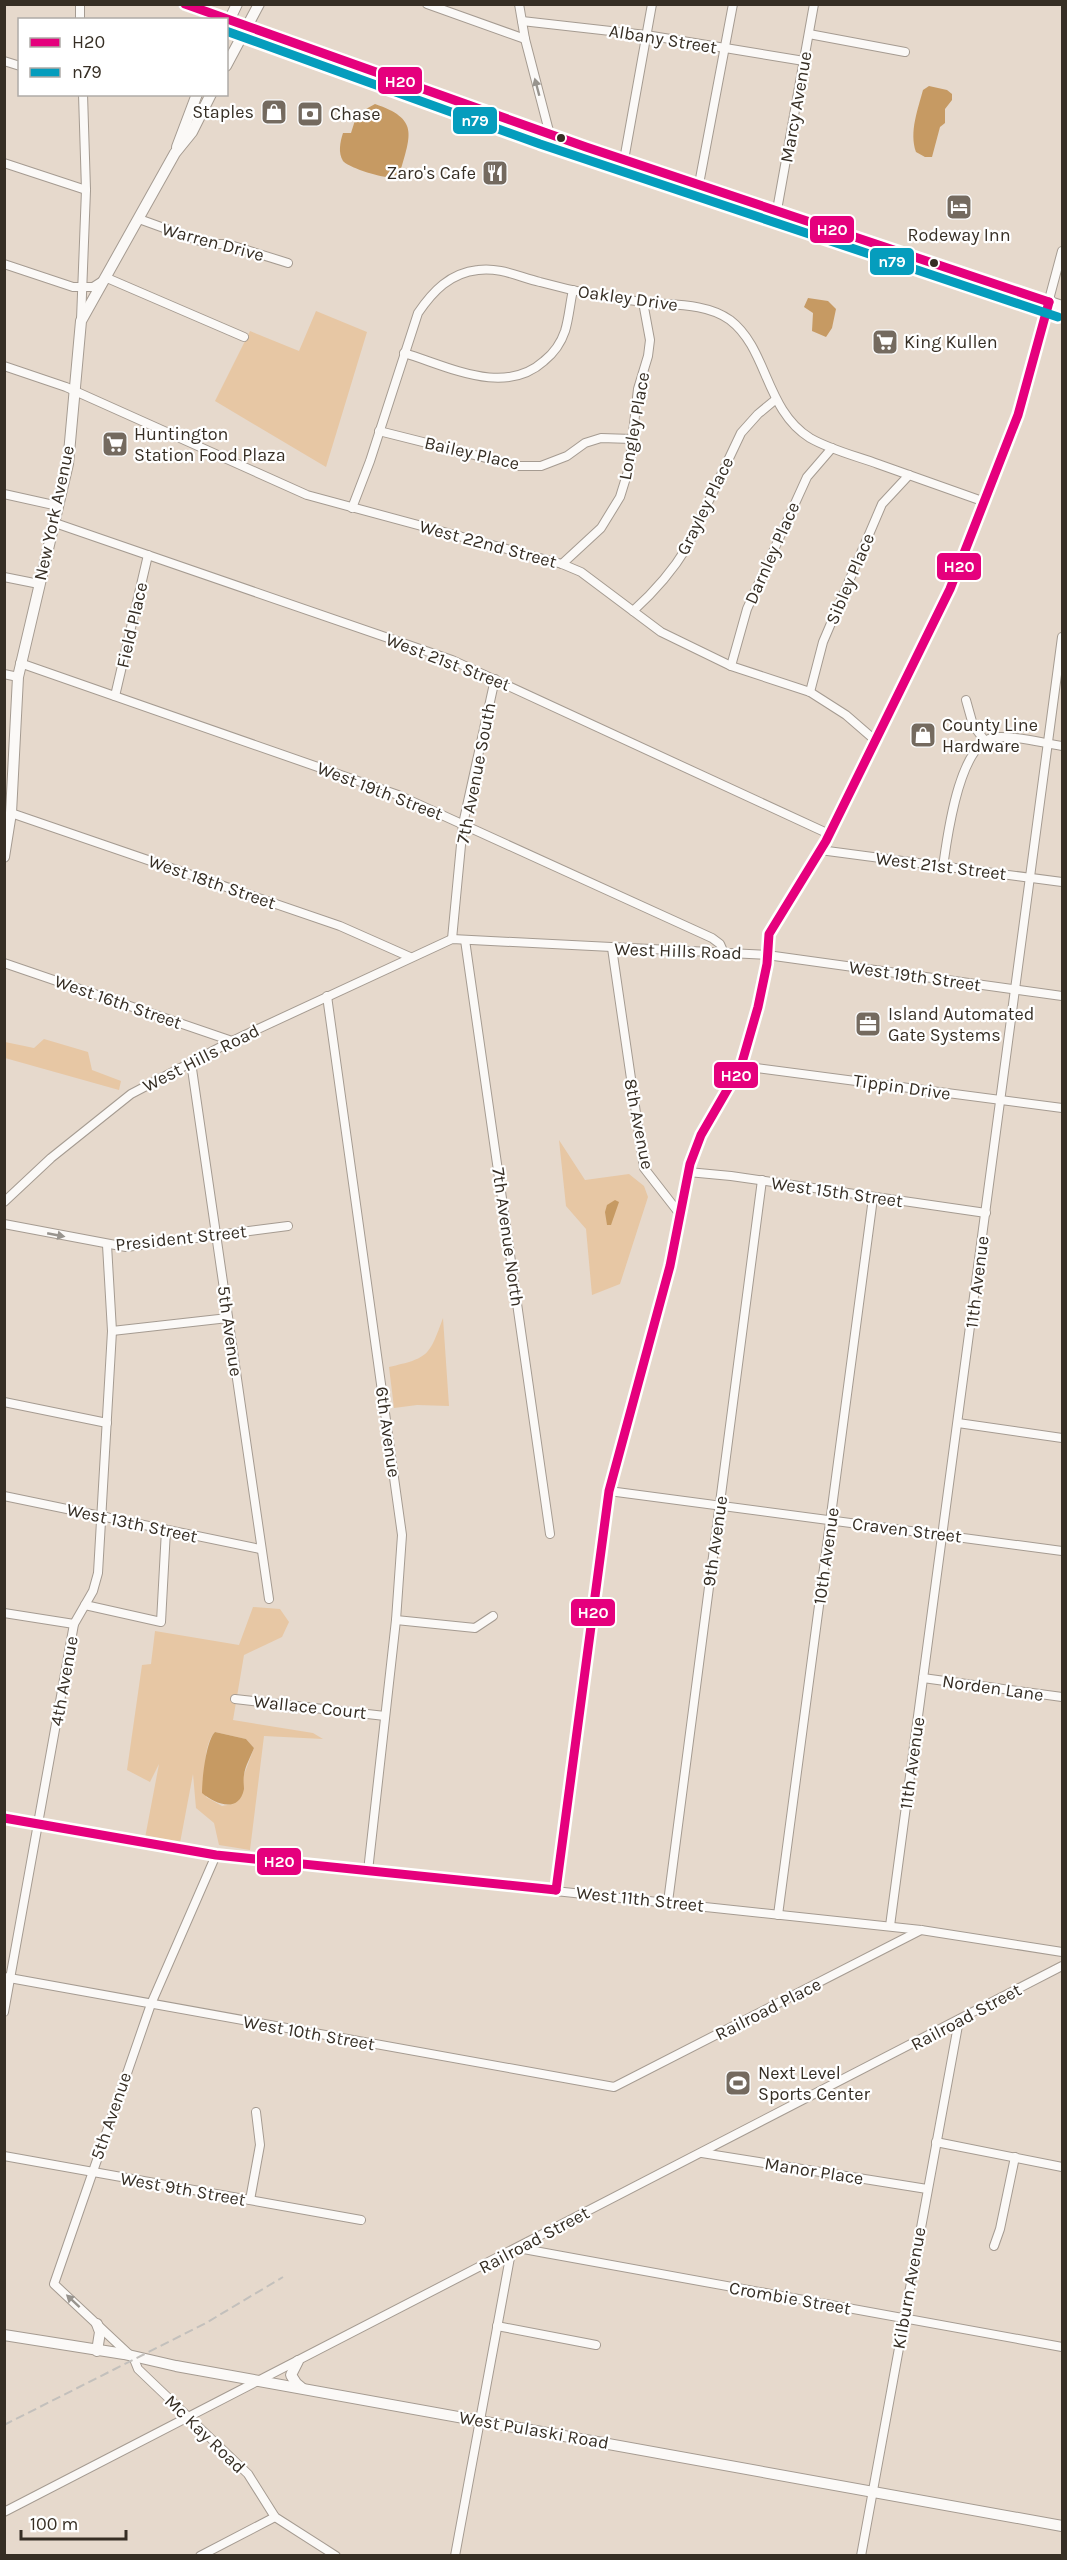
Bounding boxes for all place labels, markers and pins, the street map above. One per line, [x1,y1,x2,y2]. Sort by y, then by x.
shop icon: Staples [259,97,289,127]
bank icon: Chase [295,99,325,129]
place label: Staples [192,101,254,123]
place label: Chase [330,103,381,125]
unlabelled marker [555,132,567,144]
restaurant icon: Zaro's Cafe [480,158,510,188]
place label: Zaro's Cafe [387,162,476,184]
hotel icon: Rodeway Inn [944,192,974,222]
place label: Rodeway Inn [907,224,1011,246]
unlabelled marker [928,257,940,269]
supermarket icon: King Kullen [870,327,900,357]
place label: King Kullen [904,331,998,353]
place label: Huntington Station Food Plaza [134,423,286,466]
supermarket icon: Huntington Station Food Plaza [100,429,130,459]
place label: County Line Hardware [942,714,1038,757]
shop icon: County Line Hardware [908,720,938,750]
place label: Island Automated Gate Systems [888,1003,1035,1046]
office icon: Island Automated Gate Systems [853,1009,883,1039]
place label: Next Level Sports Center [758,2062,870,2105]
sports icon: Next Level Sports Center [723,2068,753,2098]

